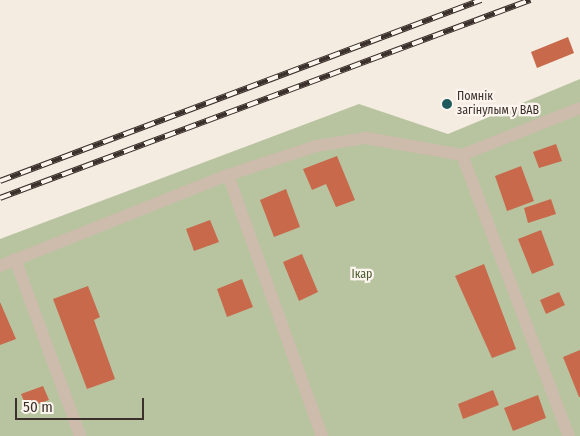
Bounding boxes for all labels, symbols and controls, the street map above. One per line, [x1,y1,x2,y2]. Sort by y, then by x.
place label: Помнік загінулым у ВАВ [457,90,539,118]
marker: Помнік загінулым у ВАВ [441,98,453,110]
park label: Ікар [352,268,372,282]
scale bar [18,388,146,420]
text: 50 m [23,398,53,416]

